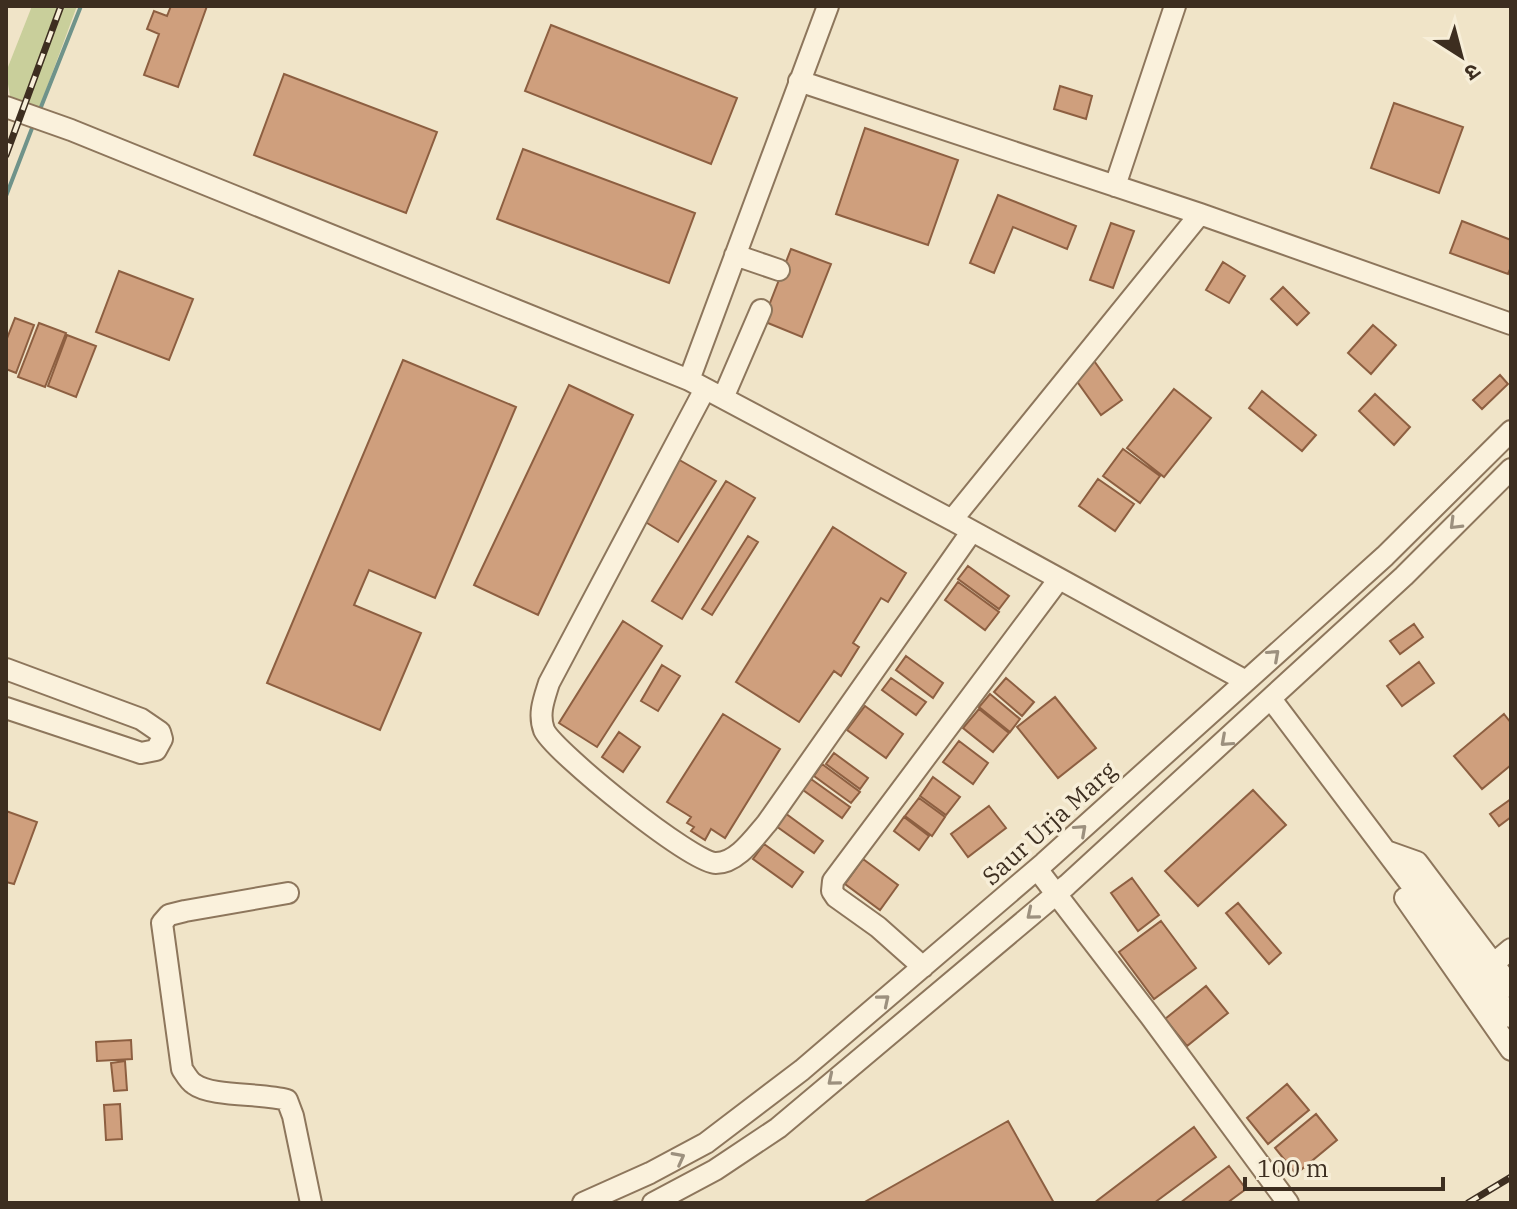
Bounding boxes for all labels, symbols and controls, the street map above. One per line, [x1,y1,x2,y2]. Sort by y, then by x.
north arrow [1421,16,1501,96]
text: उ [1458,57,1487,89]
one-way arrow [1450,515,1465,529]
one-way arrow [1265,650,1279,665]
one-way arrow [1221,731,1235,746]
street label: Saur Urja Marg [975,754,1123,892]
one-way arrow [1072,824,1086,839]
one-way arrow [1027,904,1041,919]
one-way arrow [875,995,890,1010]
one-way arrow [827,1070,842,1085]
scale bar [1245,1141,1443,1191]
one-way arrow [670,1152,684,1168]
text: 100 m [1257,1152,1329,1184]

